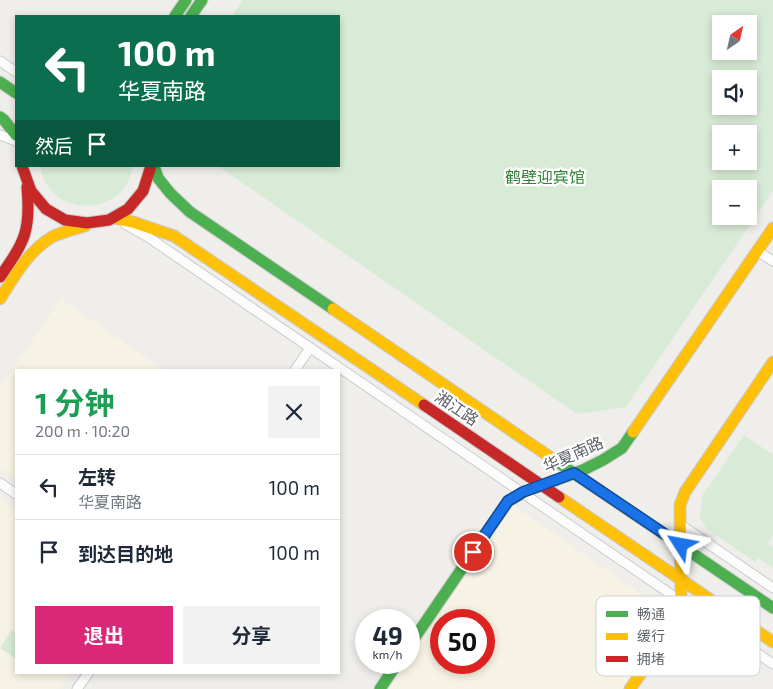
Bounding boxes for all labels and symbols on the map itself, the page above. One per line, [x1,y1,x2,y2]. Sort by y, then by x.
north arrow [712,15,758,60]
park label: 鹤壁迎宾馆 [505,167,585,186]
street label: 湘江路 [432,386,482,429]
street label: 华夏南路 [540,432,606,475]
position arrow [654,518,706,570]
pin [452,531,494,573]
legend [596,596,760,676]
text: 畅通 [637,605,665,622]
speed limit sign: 50 [430,609,495,674]
text: 缓行 [637,627,665,644]
text: 拥堵 [637,650,665,667]

